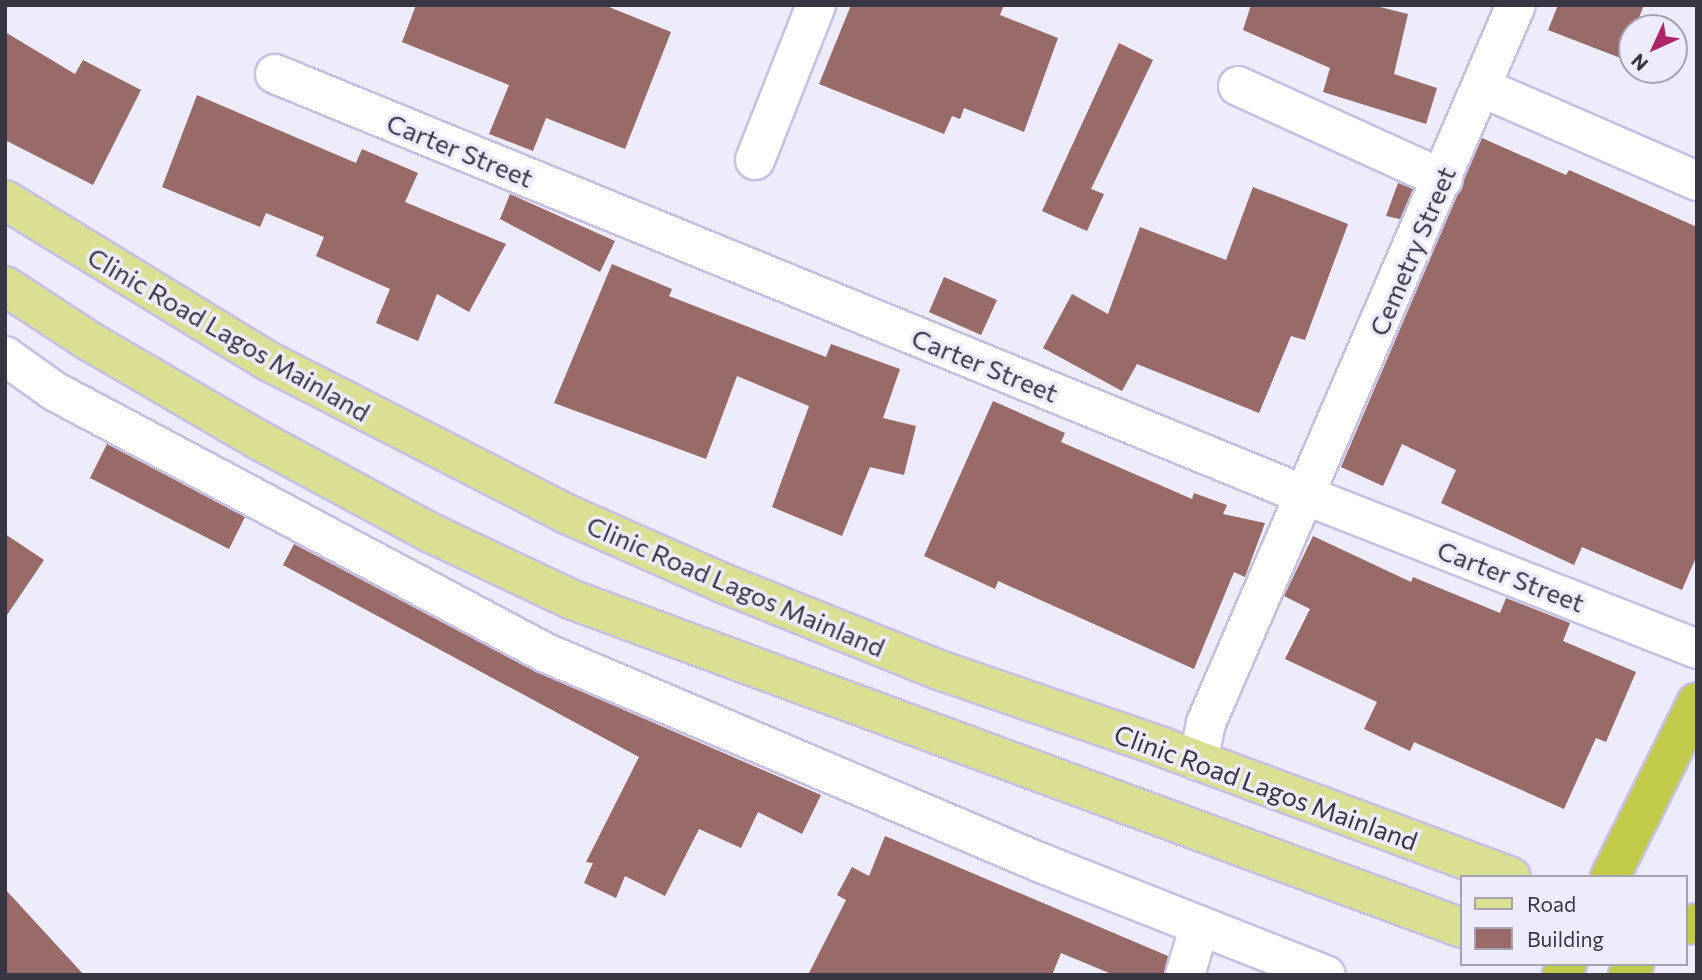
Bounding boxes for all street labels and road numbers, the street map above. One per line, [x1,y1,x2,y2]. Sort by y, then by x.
street label: Carter Street [382,107,538,193]
street label: Cemetry Street [1362,162,1462,340]
street label: Clinic Road Lagos Mainland [82,240,376,428]
street label: Carter Street [907,322,1063,408]
street label: Clinic Road Lagos Mainland [582,509,890,663]
street label: Carter Street [1433,534,1589,618]
street label: Clinic Road Lagos Mainland [1110,718,1422,856]

